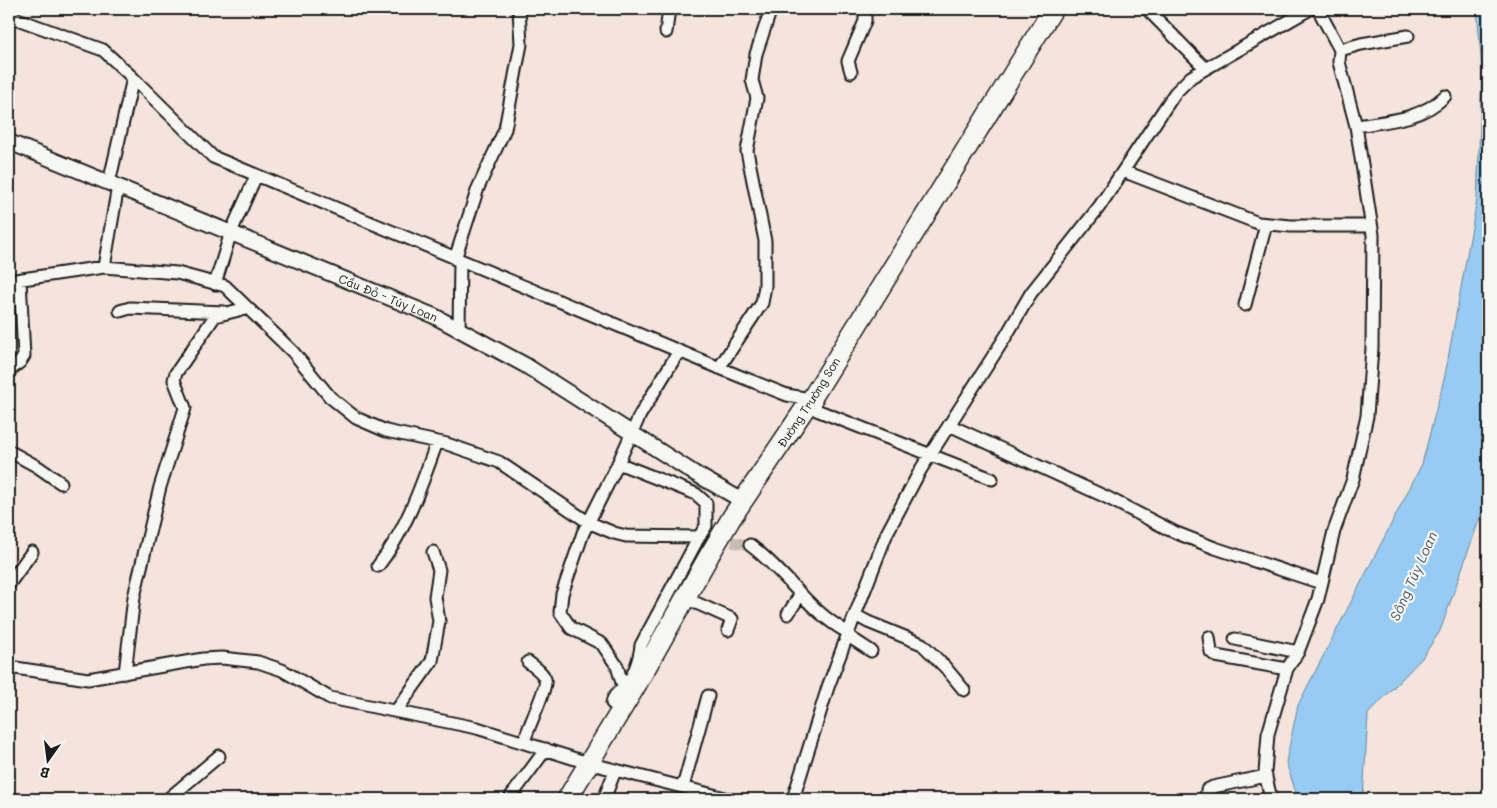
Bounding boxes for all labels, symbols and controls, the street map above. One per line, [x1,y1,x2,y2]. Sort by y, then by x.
street label: Cầu Đỏ - Túy Loan [336,270,441,325]
street label: Đường Trường Sơn [773,354,843,450]
water label: Sông Túy Loan [1385,528,1441,624]
north arrow [22,736,72,786]
text: B [38,763,52,783]

